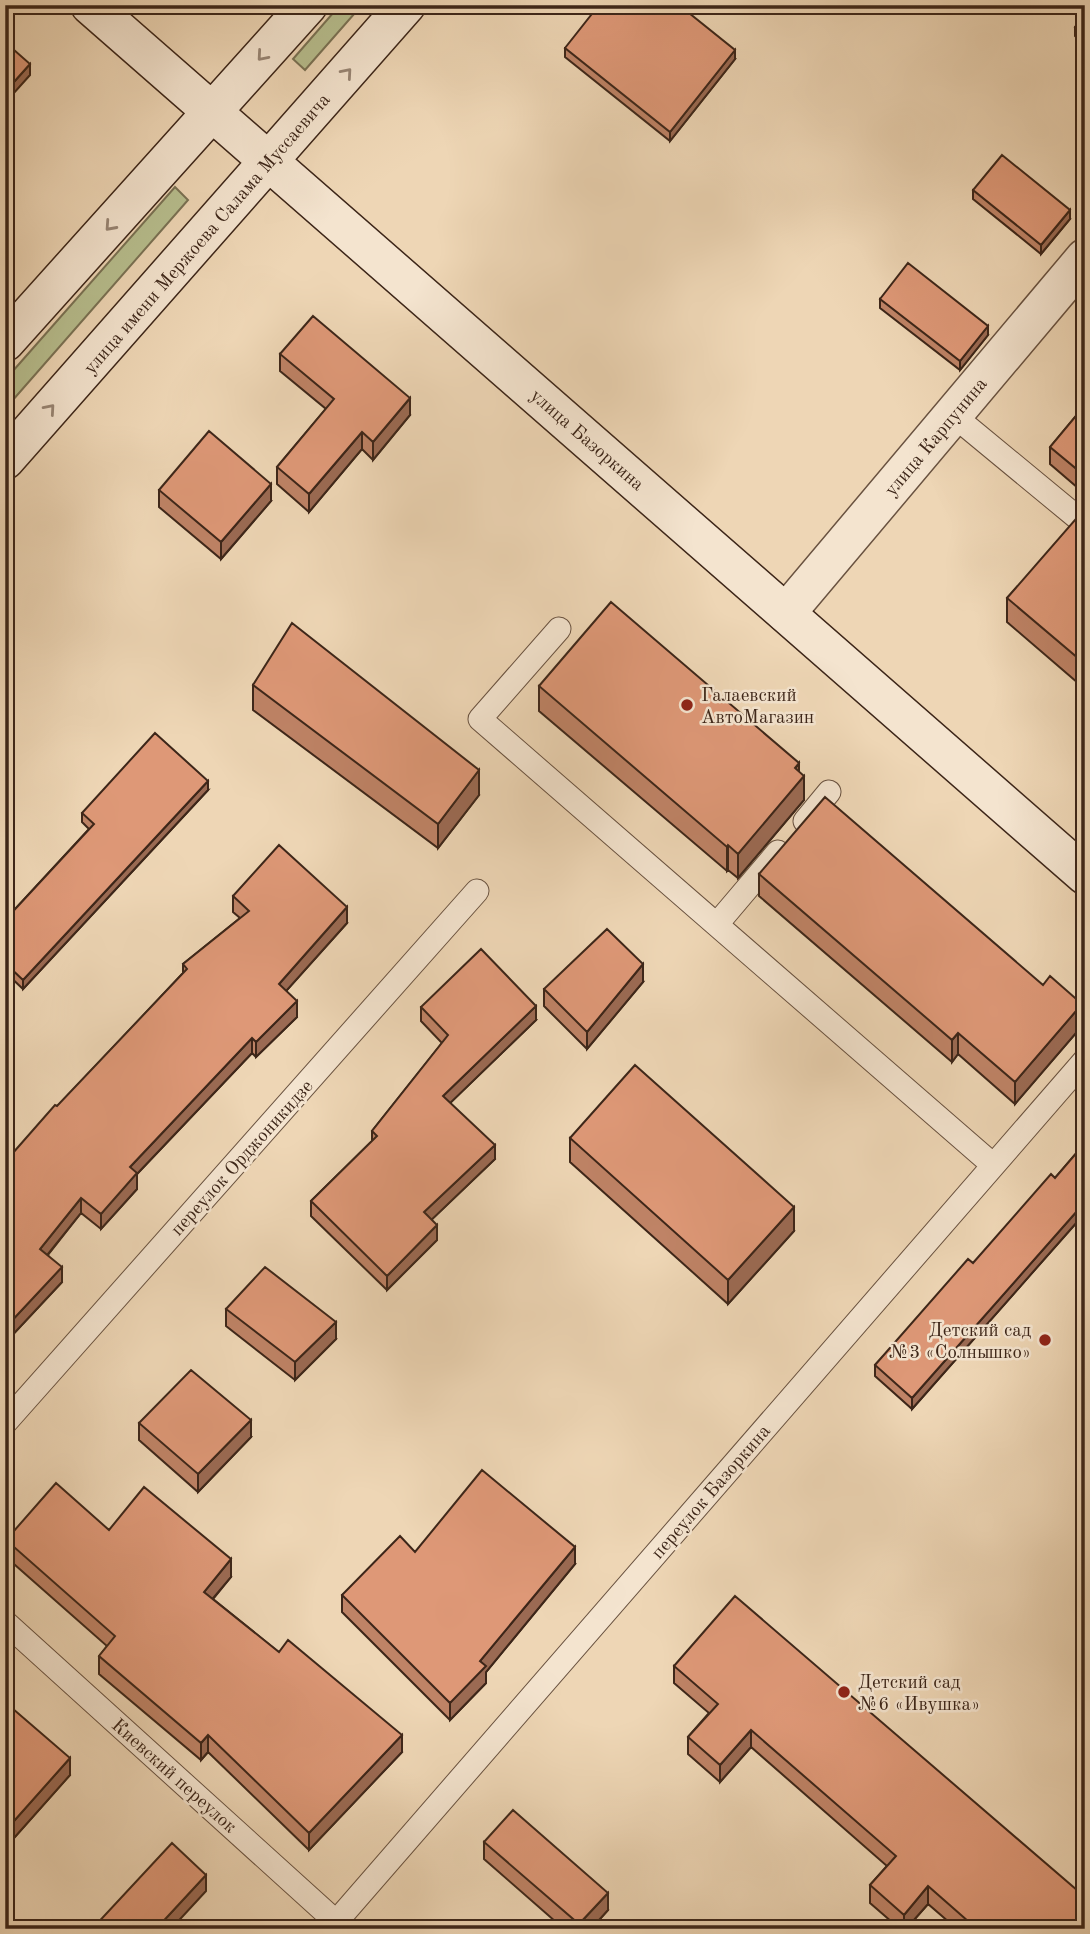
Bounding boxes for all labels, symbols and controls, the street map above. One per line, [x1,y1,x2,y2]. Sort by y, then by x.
one-way arrow [258,48,270,61]
one-way arrow [339,68,351,81]
street label: улица имени Мержоева Салама Муссаевича [81,90,335,378]
one-way arrow [106,218,119,231]
street label: улица Карпунина [882,374,992,500]
street label: улица Базоркина [526,387,647,496]
one-way arrow [42,404,55,417]
place label: Галаевский АвтоМагазин [701,687,814,728]
marker: Галаевский АвтоМагазин [679,697,695,713]
street label: переулок Орджоникидзе [168,1077,318,1240]
place label: Детский сад №3 «Солнышко» [889,1322,1032,1363]
marker: Детский сад №3 «Солнышко» [1037,1332,1053,1348]
street label: переулок Базоркина [649,1422,775,1563]
place label: Детский сад №6 «Ивушка» [858,1674,980,1715]
marker: Детский сад №6 «Ивушка» [836,1684,852,1700]
street label: Киевский переулок [107,1716,240,1838]

